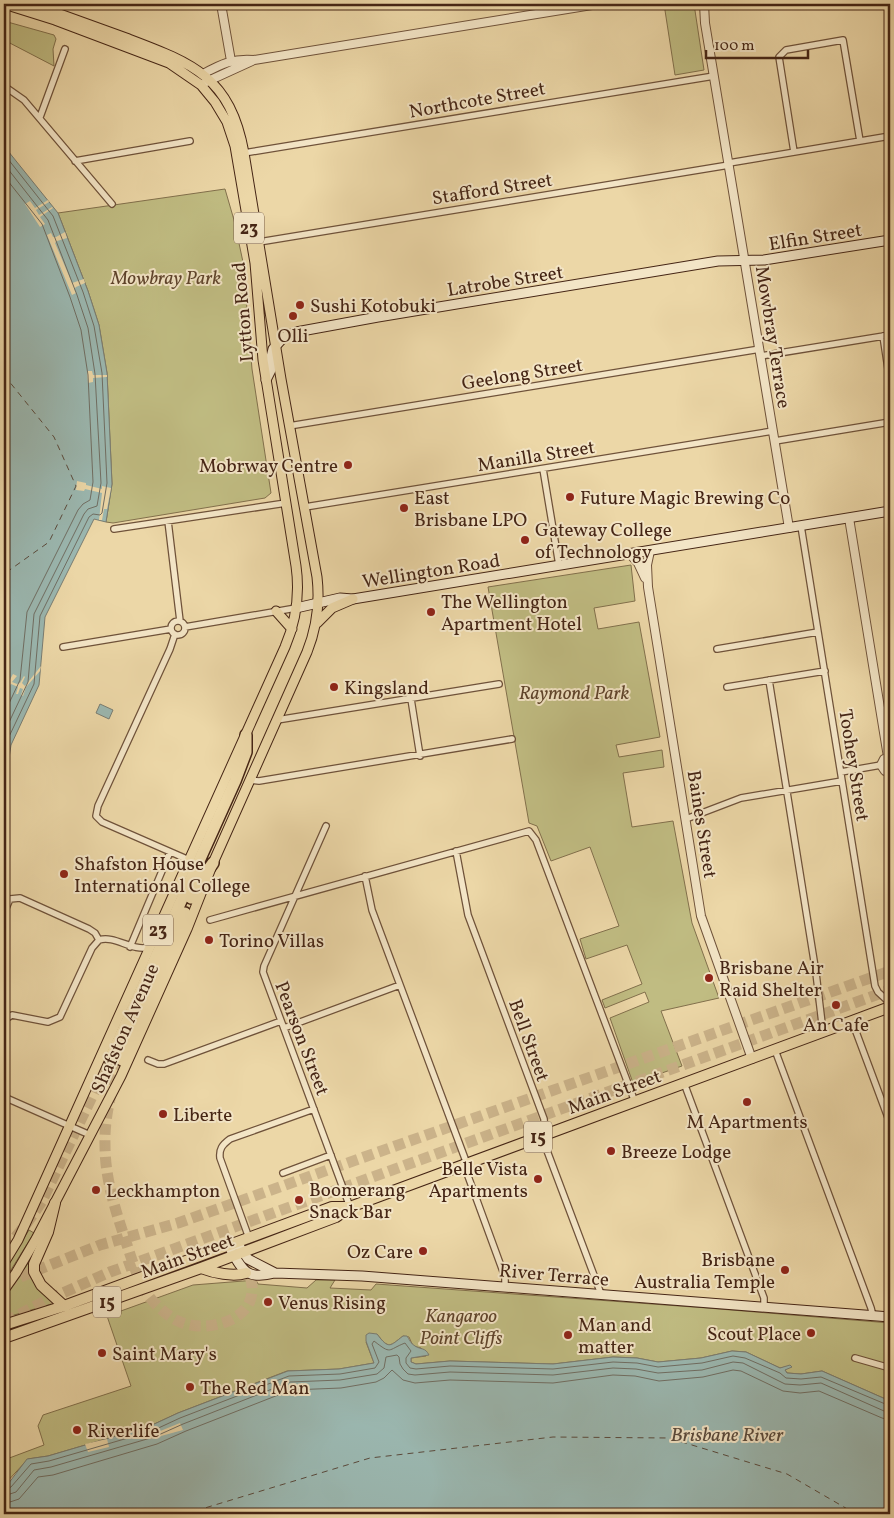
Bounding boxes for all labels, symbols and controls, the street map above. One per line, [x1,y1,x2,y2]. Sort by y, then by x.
scale bar [706,28,809,60]
text: 100 m [714,36,754,57]
street label: Northcote Street [407,76,548,126]
street label: Stafford Street [430,168,555,212]
road number: 23 [234,212,264,244]
street label: Elfin Street [767,218,864,258]
street label: Latrobe Street [445,260,566,304]
street label: Lytton Road [227,261,261,363]
street label: Mowbray Terrace [748,264,796,410]
park label: Mowbray Park [110,266,221,292]
place label: Sushi Kotobuki [310,294,436,320]
marker: Sushi Kotobuki [294,299,306,311]
marker: Olli [287,310,299,322]
place label: Olli [278,324,309,350]
street label: Geelong Street [460,353,585,397]
street label: Manilla Street [476,435,597,479]
place label: Mobrway Centre [199,454,338,480]
marker: Mobrway Centre [342,459,354,471]
place label: East Brisbane LPO [414,486,527,534]
place label: Future Magic Brewing Co [580,486,790,512]
marker: Future Magic Brewing Co [564,491,576,503]
marker: East Brisbane LPO [398,502,410,514]
place label: Gateway College of Technology [535,518,672,566]
marker: Gateway College of Technology [519,534,531,546]
street label: Wellington Road [360,548,502,596]
place label: The Wellington Apartment Hotel [441,590,582,638]
marker: The Wellington Apartment Hotel [425,606,437,618]
place label: Kingsland [344,676,429,702]
marker: Kingsland [328,681,340,693]
park label: Raymond Park [519,681,630,707]
street label: Toohey Street [831,707,875,824]
street label: Baines Street [680,768,722,881]
place label: Shafston House International College [74,852,250,900]
marker: Shafston House International College [58,868,70,880]
road number: 23 [143,914,173,946]
place label: Torino Villas [219,929,324,955]
marker: Torino Villas [203,934,215,946]
place label: Brisbane Air Raid Shelter [719,956,824,1004]
street label: Shafston Avenue [86,960,166,1098]
marker: Brisbane Air Raid Shelter [703,972,715,984]
street label: Pearson Street [267,978,335,1100]
street label: Bell Street [501,996,555,1086]
marker: An Cafe [830,999,842,1011]
place label: An Cafe [803,1013,869,1039]
street label: Main Street [564,1064,665,1122]
marker: M Apartments [741,1096,753,1108]
place label: Liberte [173,1103,232,1129]
marker: Liberte [157,1108,169,1120]
place label: M Apartments [686,1110,808,1136]
road number: 15 [524,1122,552,1152]
place label: Breeze Lodge [621,1140,731,1166]
marker: Breeze Lodge [605,1145,617,1157]
place label: Belle Vista Apartments [428,1157,528,1205]
marker: Belle Vista Apartments [532,1173,544,1185]
place label: Boomerang Snack Bar [309,1178,405,1226]
place label: Leckhampton [106,1179,220,1205]
marker: Leckhampton [90,1184,102,1196]
marker: Boomerang Snack Bar [293,1194,305,1206]
street label: Main Street [137,1228,238,1286]
place label: Oz Care [347,1240,413,1266]
marker: Oz Care [417,1245,429,1257]
place label: Brisbane Australia Temple [634,1248,775,1296]
street label: River Terrace [498,1258,610,1294]
marker: Brisbane Australia Temple [779,1264,791,1276]
road number: 15 [93,1286,121,1318]
place label: Venus Rising [278,1291,386,1317]
marker: Venus Rising [262,1296,274,1308]
park label: Kangaroo Point Cliffs [419,1304,503,1352]
place label: Man and matter [578,1313,652,1361]
place label: Scout Place [707,1322,801,1348]
marker: Scout Place [805,1327,817,1339]
marker: Man and matter [562,1329,574,1341]
place label: Saint Mary's [112,1342,217,1368]
marker: Saint Mary's [96,1347,108,1359]
place label: The Red Man [200,1376,310,1402]
marker: The Red Man [184,1381,196,1393]
place label: Riverlife [87,1419,159,1445]
water label: Brisbane River [671,1422,784,1450]
marker: Riverlife [71,1424,83,1436]

